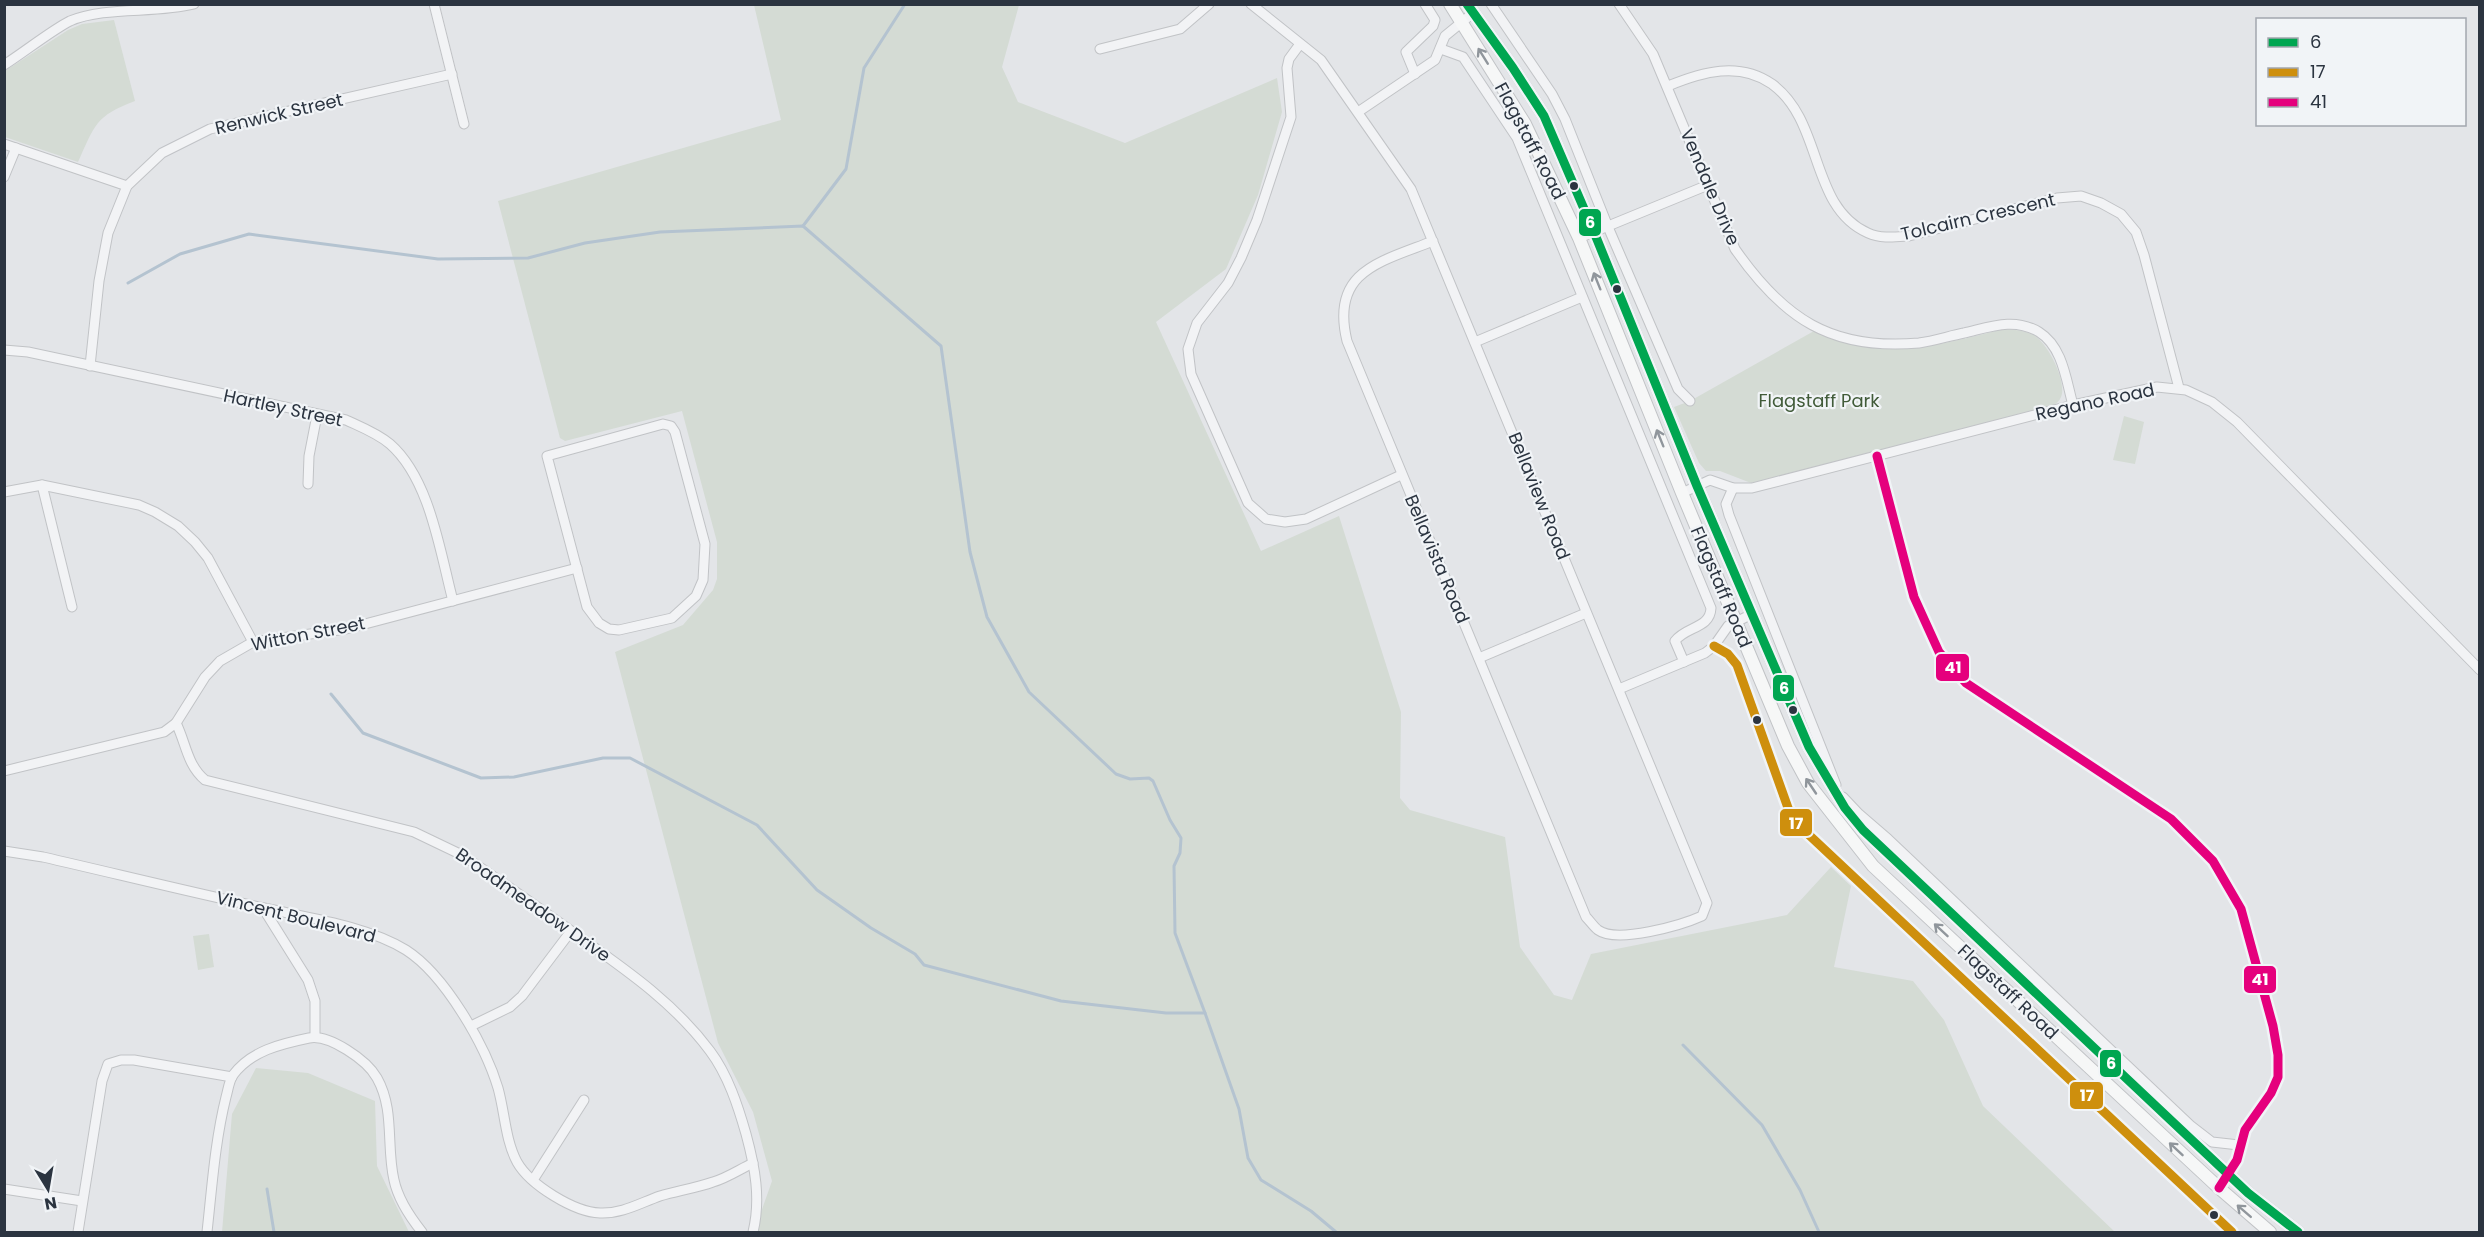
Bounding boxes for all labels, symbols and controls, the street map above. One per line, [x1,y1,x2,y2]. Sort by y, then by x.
legend [2256,18,2466,126]
text: 6 [2310,29,2321,54]
one-way arrow [1477,48,1489,65]
text: 17 [2310,59,2326,84]
street label: Flagstaff Road [1489,78,1572,204]
street label: Renwick Street [212,87,345,140]
text: 41 [2310,89,2327,114]
street label: Vendale Drive [1675,125,1746,249]
unlabelled marker [1568,180,1580,192]
street label: Tolcairn Crescent [1898,187,2057,246]
line badge: 6 [1578,208,1602,237]
text: 6 [1585,211,1595,234]
one-way arrow [1591,272,1602,291]
unlabelled marker [1611,283,1623,295]
street label: Regano Road [2033,377,2157,426]
street label: Hartley Street [221,383,345,432]
park label: Flagstaff Park [1758,388,1880,413]
street label: Bellaview Road [1503,428,1576,563]
one-way arrow [1654,429,1665,448]
street label: Bellavista Road [1399,491,1476,627]
street label: Flagstaff Road [1685,522,1758,651]
street label: Witton Street [249,610,367,657]
line badge: 41 [1935,653,1970,682]
text: 41 [1945,656,1961,679]
line badge: 6 [1772,674,1795,702]
text: 6 [1779,677,1789,700]
unlabelled marker [1787,704,1799,716]
unlabelled marker [1751,714,1763,726]
one-way arrow [1804,778,1816,795]
line badge: 17 [1779,808,1813,837]
text: 17 [1789,812,1804,835]
street label: Broadmeadow Drive [451,842,616,968]
street label: Vincent Boulevard [214,885,379,948]
one-way arrow [1934,922,1949,937]
street label: Flagstaff Road [1952,938,2064,1045]
line badge: 41 [2243,965,2277,994]
text: 41 [2252,968,2268,991]
line badge: 6 [2099,1049,2122,1078]
text: 6 [2106,1052,2116,1075]
line badge: 17 [2069,1081,2104,1110]
text: 17 [2080,1084,2095,1107]
one-way arrow [2169,1142,2184,1156]
north arrow [18,1159,78,1219]
text: N [43,1191,59,1216]
one-way arrow [2237,1204,2252,1218]
unlabelled marker [2208,1209,2220,1221]

